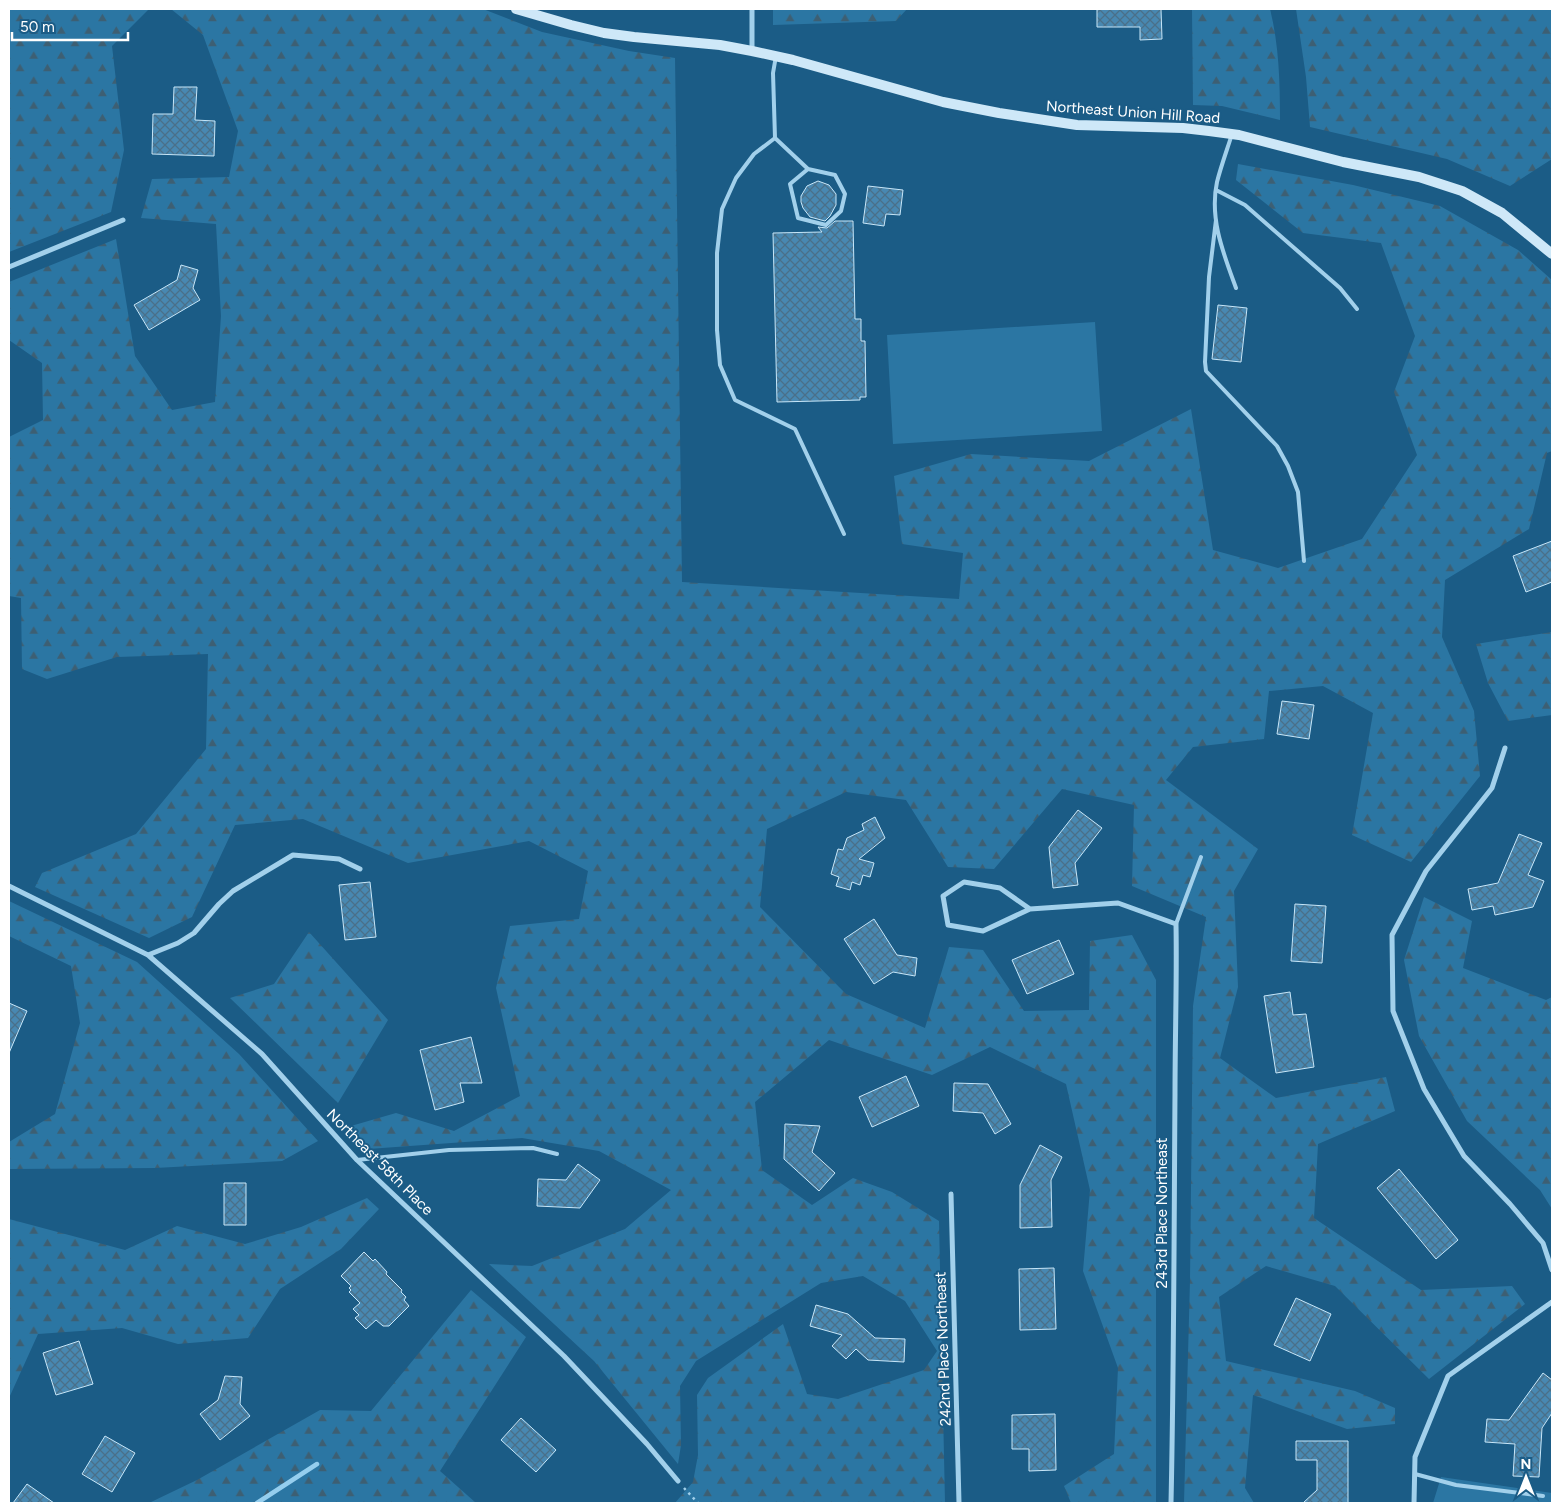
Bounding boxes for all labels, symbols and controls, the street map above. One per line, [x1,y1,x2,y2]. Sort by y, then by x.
scale bar [12,10,129,42]
text: 50 m [20,18,55,36]
street label: Northeast Union Hill Road [1045,97,1221,127]
street label: Northeast 58th Place [323,1105,437,1219]
street label: 243rd Place Northeast [1153,1137,1171,1289]
street label: 242nd Place Northeast [931,1271,955,1427]
north arrow [1501,1452,1551,1502]
text: N [1521,1456,1531,1473]

